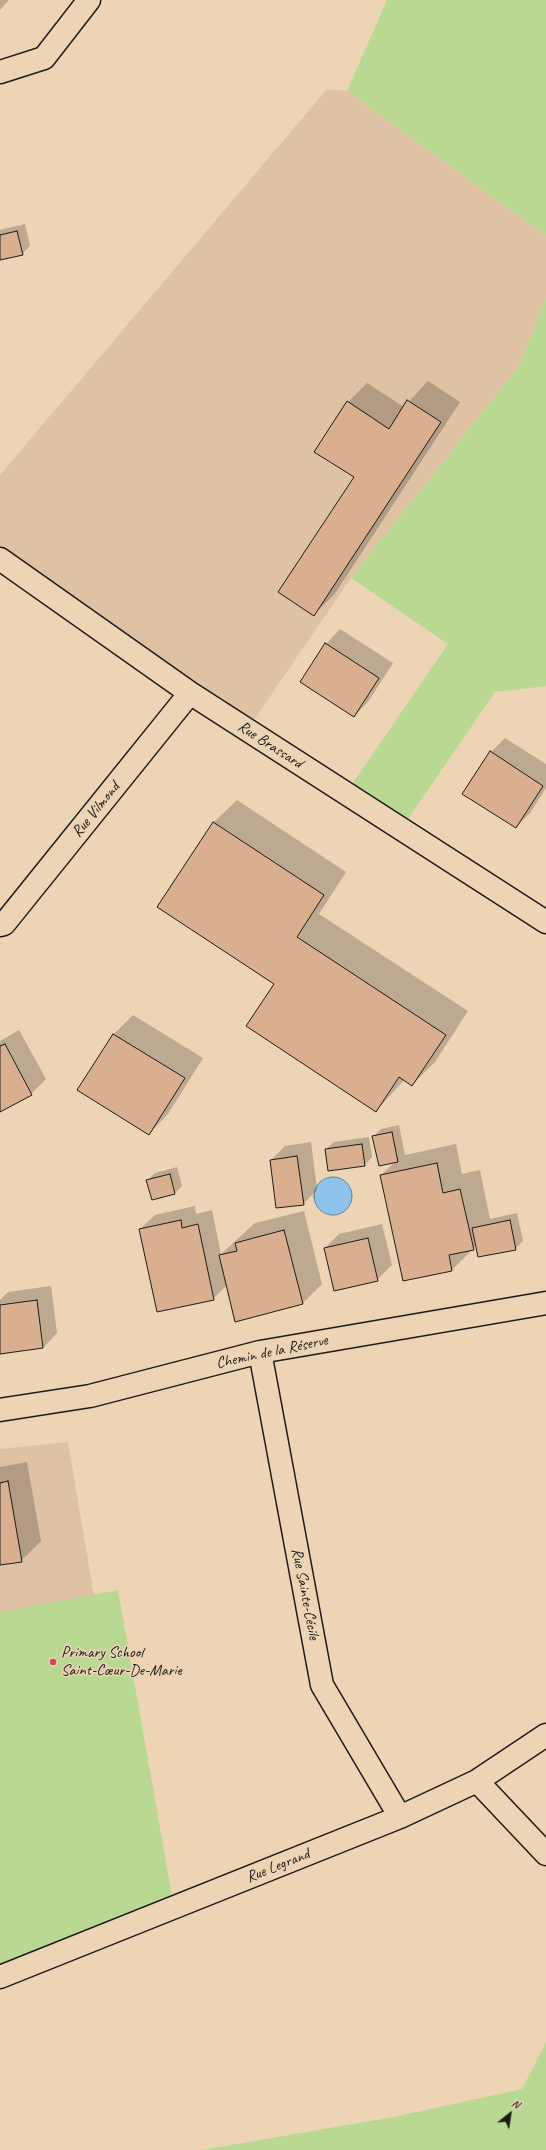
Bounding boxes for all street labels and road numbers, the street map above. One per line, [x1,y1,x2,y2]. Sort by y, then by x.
street label: Rue Brassard [234,717,306,773]
street label: Rue Vilmond [68,778,124,842]
street label: Chemin de la Réserve [214,1331,330,1373]
street label: Rue Sainte-Cécile [287,1547,323,1641]
street label: Rue Legrand [244,1845,312,1887]

